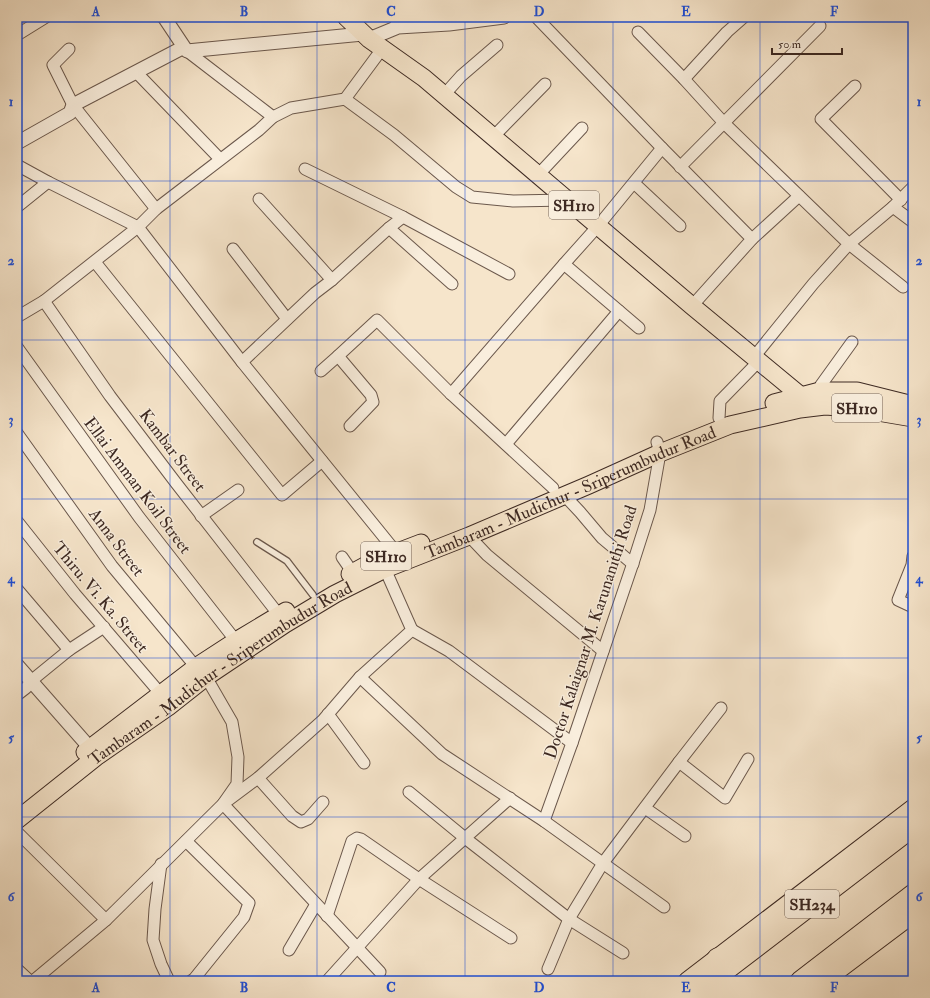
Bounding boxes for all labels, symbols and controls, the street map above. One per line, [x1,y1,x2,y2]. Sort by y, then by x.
text: A [91,4,101,20]
text: B [240,4,248,20]
text: C [386,4,396,20]
text: D [534,4,545,20]
text: E [681,4,691,20]
text: F [830,4,839,20]
scale bar [772,30,842,56]
text: 50 m [778,37,802,52]
text: 1 [9,94,14,110]
text: 1 [917,94,922,110]
road number: SH110 [549,191,599,219]
text: 2 [8,253,15,269]
text: 2 [916,253,923,269]
road number: SH110 [832,394,882,422]
street label: Kambar Street [135,405,211,496]
text: 3 [9,412,14,428]
text: 3 [917,412,922,428]
street label: Ellai Amman Koil Street [79,413,196,558]
street label: Tambaram - Mudichur - Sriperumbudur Road [422,422,720,563]
street label: Doctor Kalaignar M. Karunanithi Road [539,502,642,762]
street label: Anna Street [84,503,149,581]
street label: Thiru. Vi. Ka. Street [48,538,153,657]
road number: SH110 [361,542,411,570]
text: 4 [6,571,15,587]
text: 4 [914,571,923,587]
street label: Tambaram - Mudichur - Sriperumbudur Road [84,577,356,770]
text: 5 [8,730,14,746]
text: 5 [916,730,922,746]
text: 6 [8,889,16,905]
text: 6 [916,889,924,905]
road number: SH234 [785,890,839,918]
text: A [91,980,101,996]
text: B [240,980,248,996]
text: C [386,980,396,996]
text: D [534,980,545,996]
text: E [681,980,691,996]
text: F [830,980,839,996]

